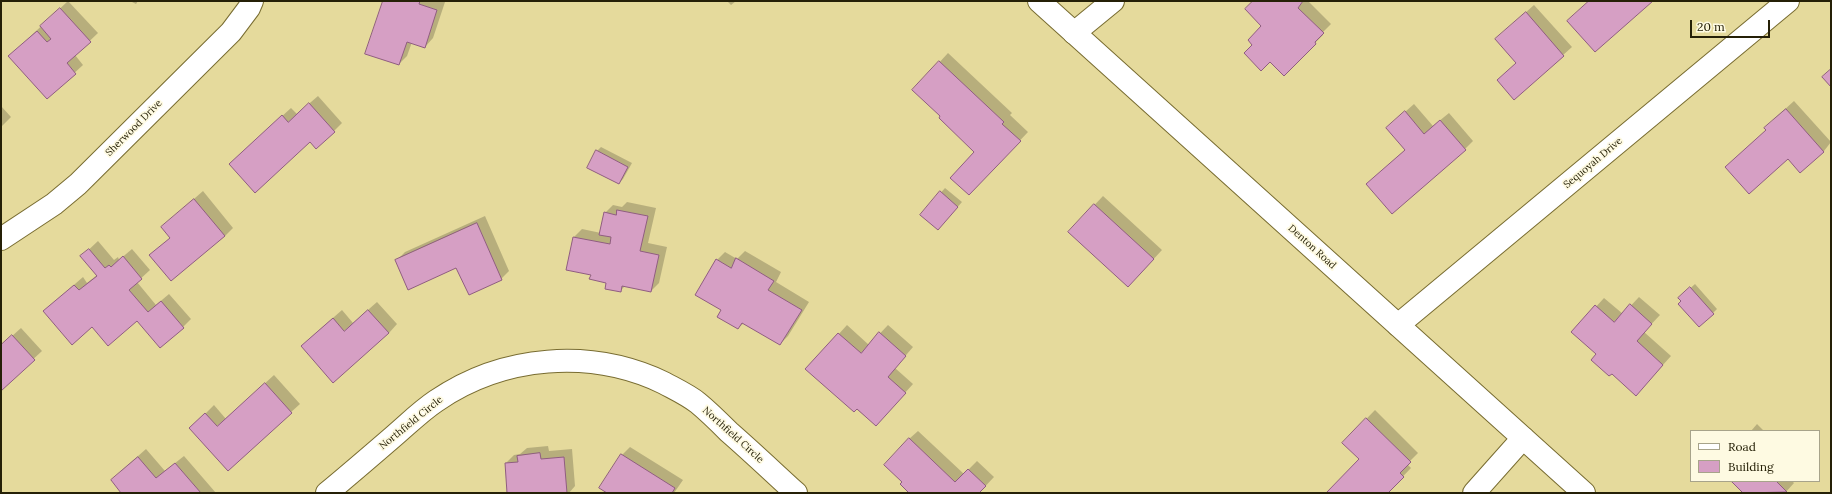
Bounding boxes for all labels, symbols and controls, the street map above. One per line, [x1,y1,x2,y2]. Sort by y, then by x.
scale bar [1692,12,1772,38]
text: 20 m [1697,19,1725,34]
street label: Sherwood Drive [103,97,165,159]
street label: Sequoyah Drive [1561,135,1625,191]
street label: Denton Road [1286,222,1338,272]
street label: Northfield Circle [377,394,445,452]
street label: Northfield Circle [700,404,766,466]
legend [1690,430,1820,482]
text: Road [1728,439,1756,454]
text: Building [1728,459,1774,474]

